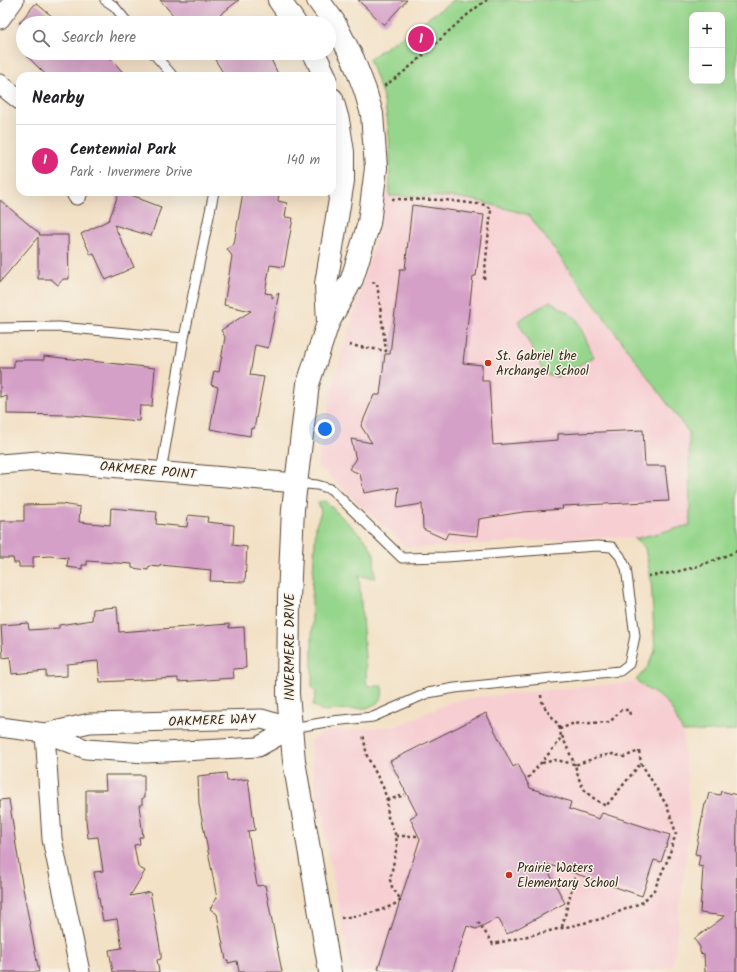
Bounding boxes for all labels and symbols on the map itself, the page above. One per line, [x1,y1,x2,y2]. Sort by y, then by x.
pin: 1 [408,24,434,54]
place label: St. Gabriel the Archangel School [496,346,589,382]
marker: St. Gabriel the Archangel School [483,358,493,368]
your location [315,419,335,439]
street label: OAKMERE POINT [99,456,198,486]
street label: INVERMERE DRIVE [280,593,301,701]
street label: OAKMERE WAY [168,709,257,733]
place label: Prairie Waters Elementary School [517,858,618,894]
marker: Prairie Waters Elementary School [504,870,514,880]

